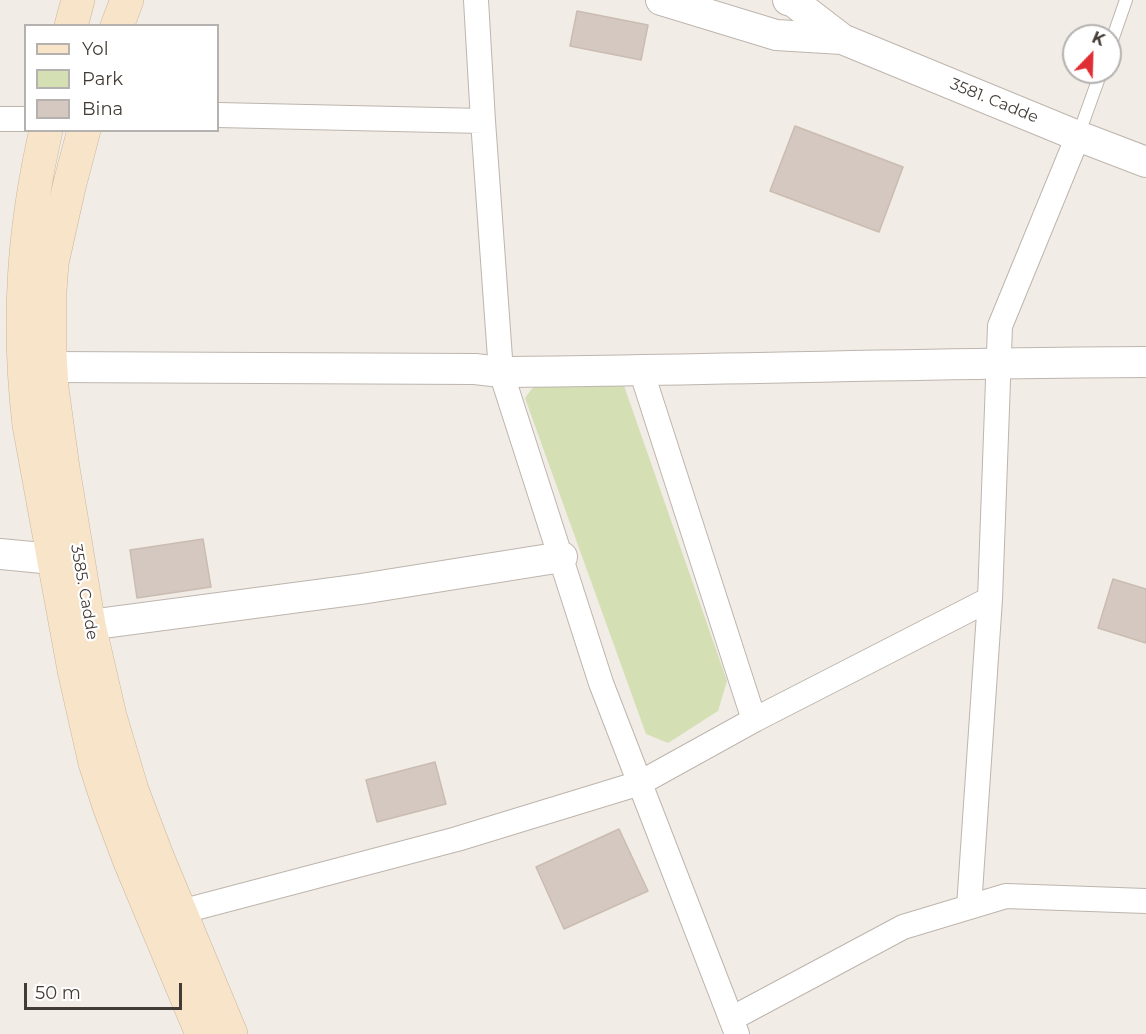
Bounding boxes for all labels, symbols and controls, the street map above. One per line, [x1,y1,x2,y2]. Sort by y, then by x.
legend [24,24,219,132]
north arrow [1062,24,1122,84]
text: K [1089,28,1108,50]
text: Yol [82,38,108,60]
text: Park [82,68,123,90]
street label: 3581. Cadde [947,75,1041,127]
text: Bina [82,98,123,120]
street label: 3585. Cadde [66,543,102,641]
scale bar [27,971,184,1009]
text: 50 m [35,982,81,1004]

